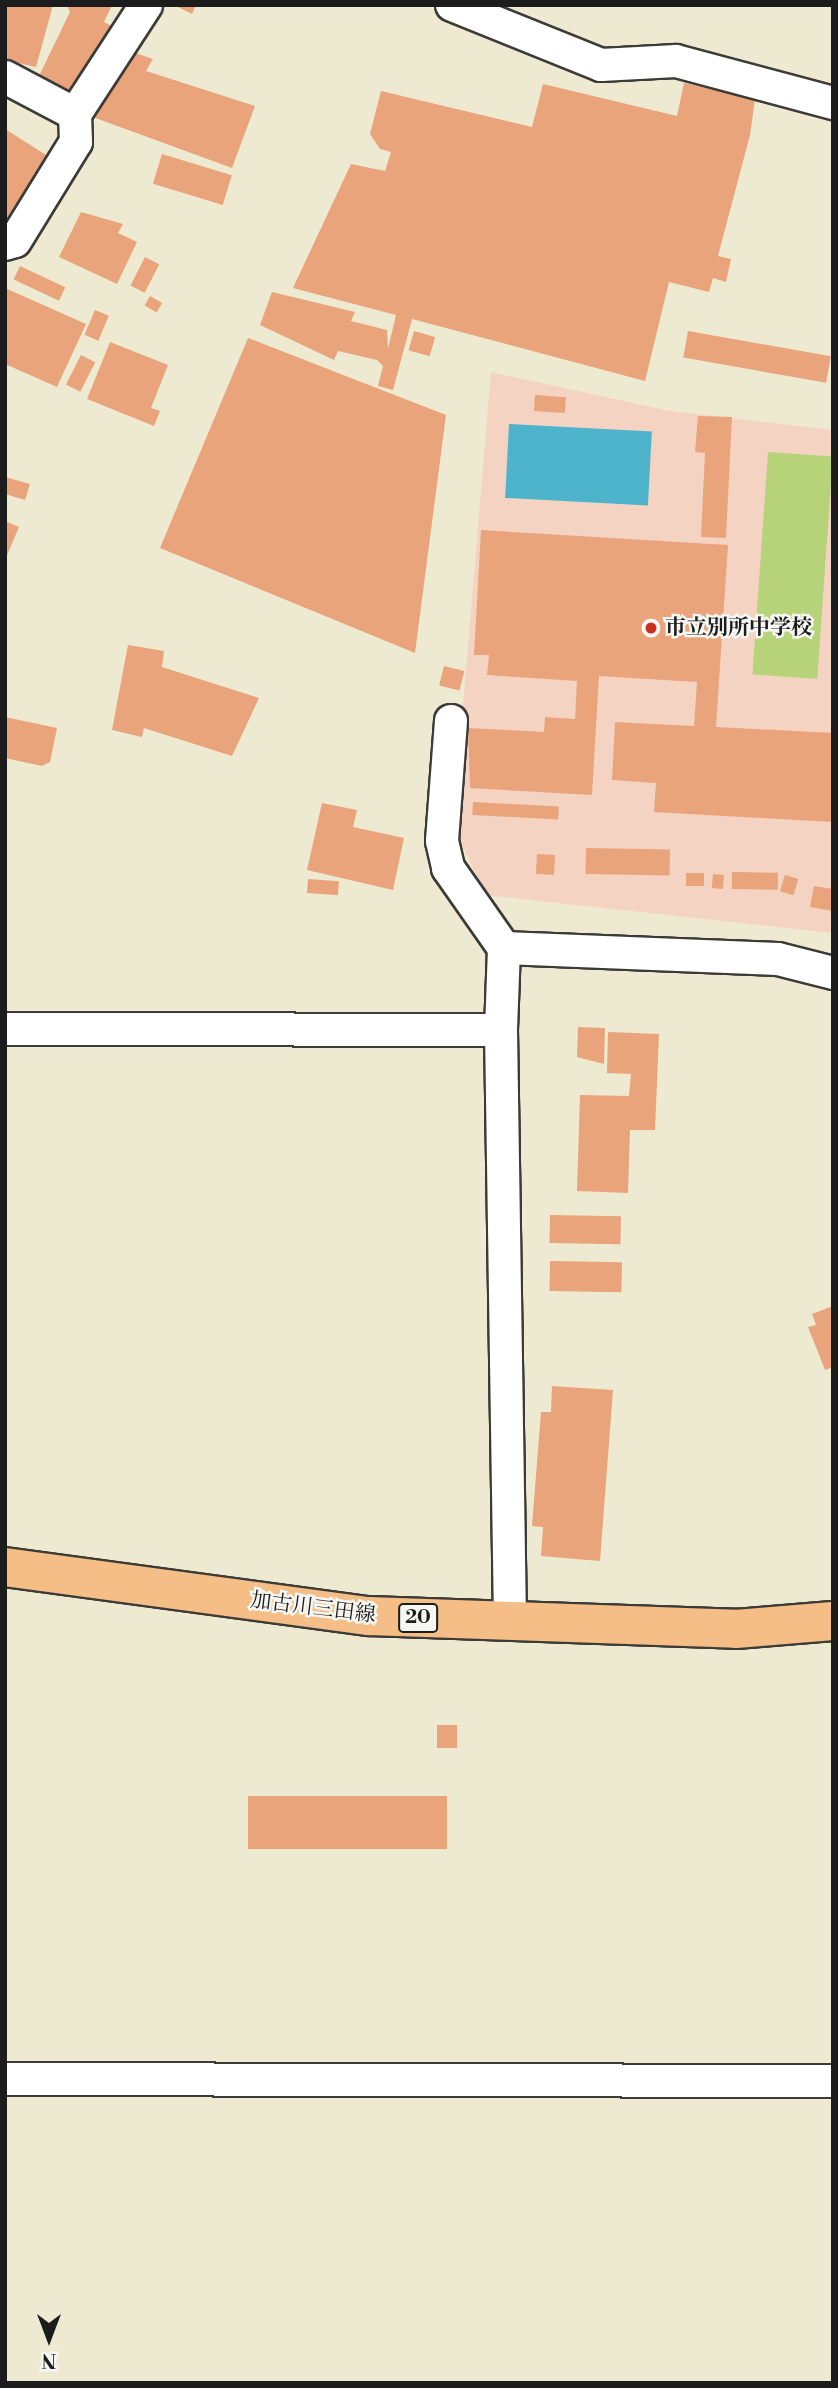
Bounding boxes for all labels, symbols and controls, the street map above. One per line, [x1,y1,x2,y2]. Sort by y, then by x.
place label: 市立別所中学校 [665,615,812,641]
marker: 市立別所中学校 [643,620,659,636]
street label: 加古川三田線 [249,1588,377,1628]
road number: 20 [397,1602,439,1634]
north arrow [14,2304,84,2374]
text: N [41,2348,57,2372]

